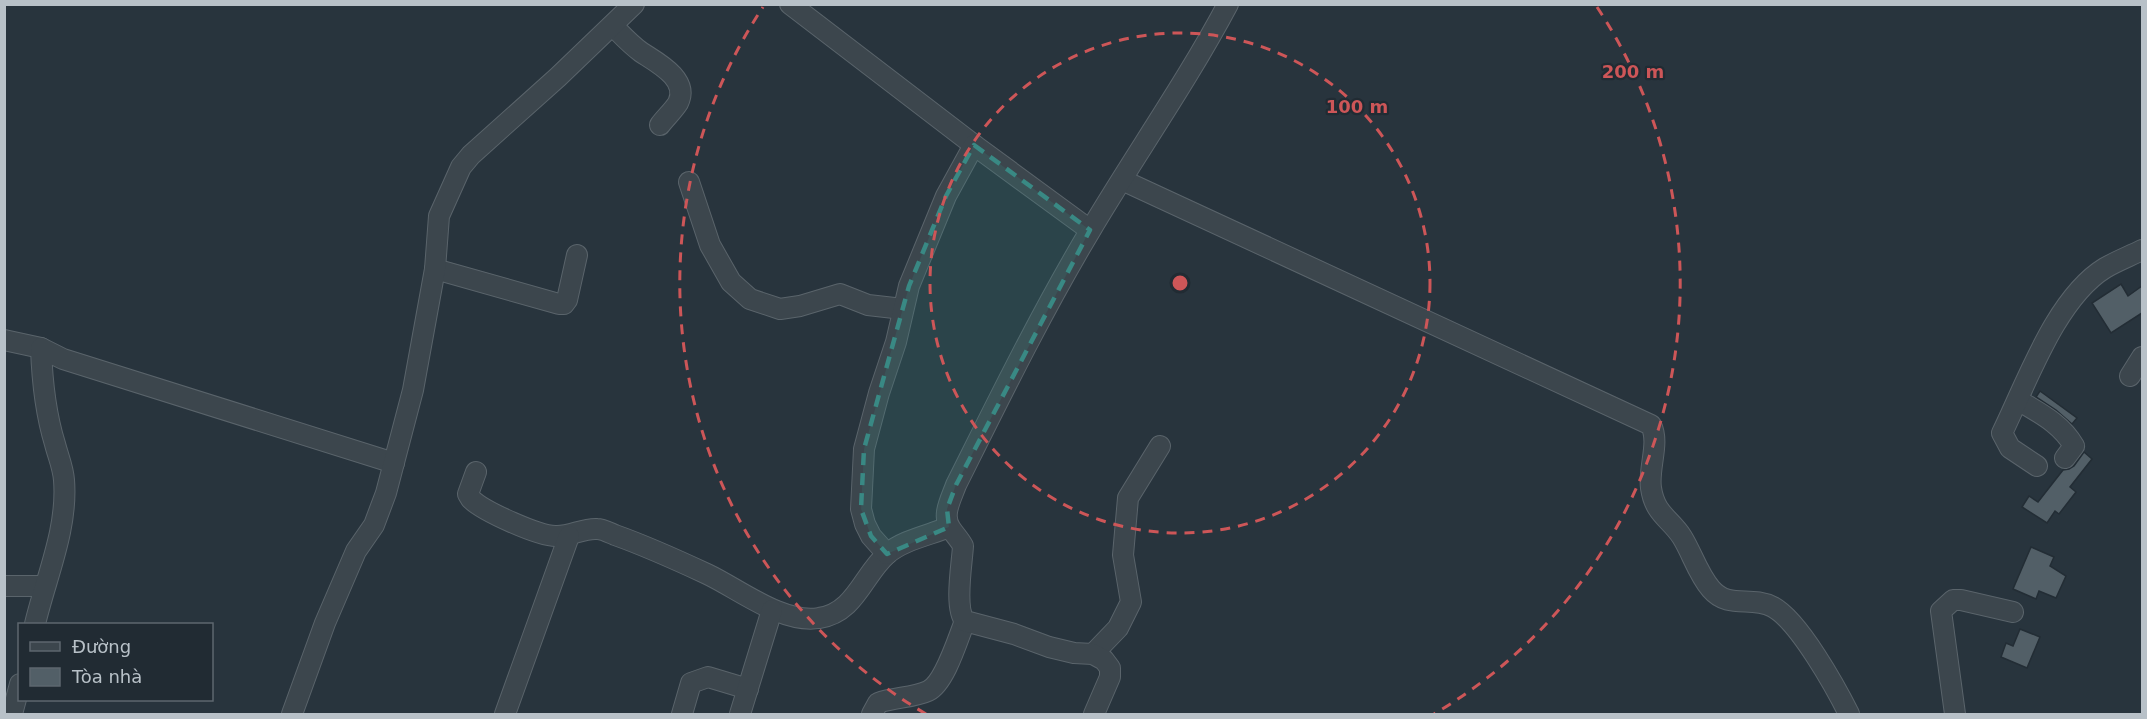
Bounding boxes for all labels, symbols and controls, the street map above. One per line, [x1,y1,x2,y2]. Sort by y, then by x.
text: 200 m [1602,61,1664,82]
text: 100 m [1326,96,1388,117]
centre of rings [1170,273,1190,293]
legend [18,623,213,701]
text: Đường [72,636,131,657]
text: Tòa nhà [71,666,142,687]

